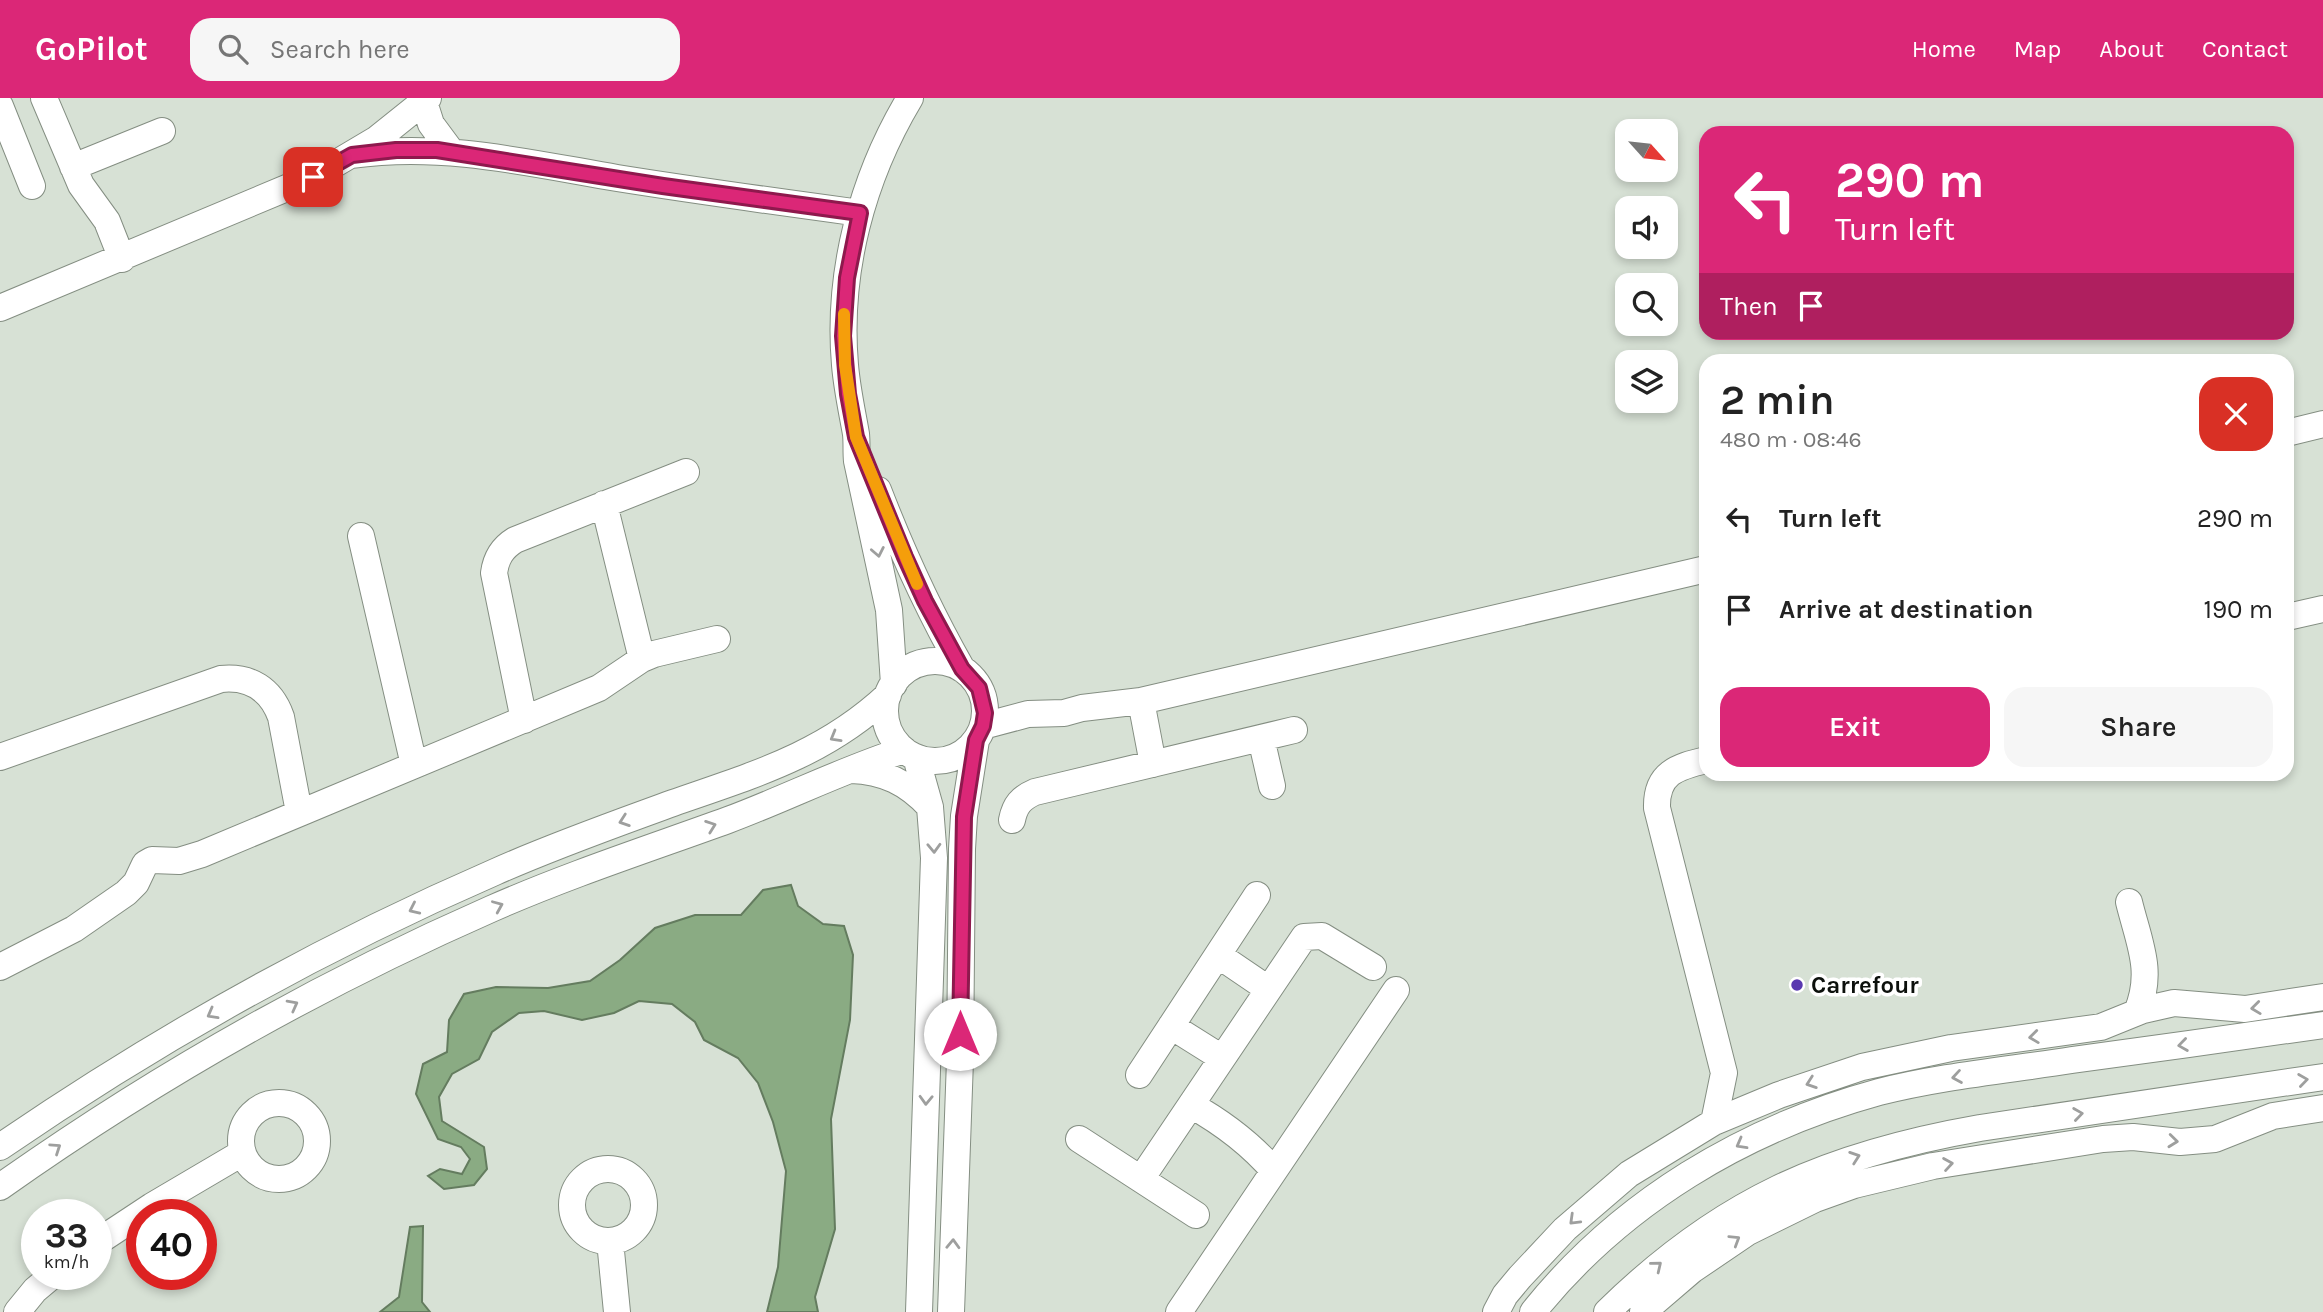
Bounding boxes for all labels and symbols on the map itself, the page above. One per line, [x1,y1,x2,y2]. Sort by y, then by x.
north arrow [1615,119,1678,182]
pin [283,147,343,207]
one-way arrow [869,546,884,558]
one-way arrow [829,729,842,742]
one-way arrow [618,813,630,827]
one-way arrow [704,820,716,834]
one-way arrow [926,843,942,854]
one-way arrow [409,901,421,915]
one-way arrow [491,901,503,915]
place label: Carrefour [1811,971,1919,999]
marker: Carrefour [1789,977,1805,993]
position arrow [923,997,997,1071]
one-way arrow [286,1000,298,1014]
one-way arrow [2250,1000,2261,1015]
one-way arrow [207,1006,219,1019]
one-way arrow [2028,1029,2039,1044]
one-way arrow [2177,1037,2189,1052]
one-way arrow [1952,1069,1963,1084]
one-way arrow [2297,1073,2309,1088]
one-way arrow [1806,1075,1818,1089]
one-way arrow [919,1095,934,1106]
one-way arrow [2072,1107,2084,1122]
one-way arrow [2167,1133,2179,1148]
one-way arrow [1736,1136,1748,1149]
one-way arrow [48,1144,61,1156]
one-way arrow [1848,1151,1861,1165]
one-way arrow [1942,1157,1954,1172]
speed limit sign: 40 [126,1199,217,1290]
one-way arrow [1569,1212,1582,1225]
one-way arrow [1728,1236,1741,1249]
one-way arrow [946,1238,961,1249]
one-way arrow [1649,1261,1661,1274]

